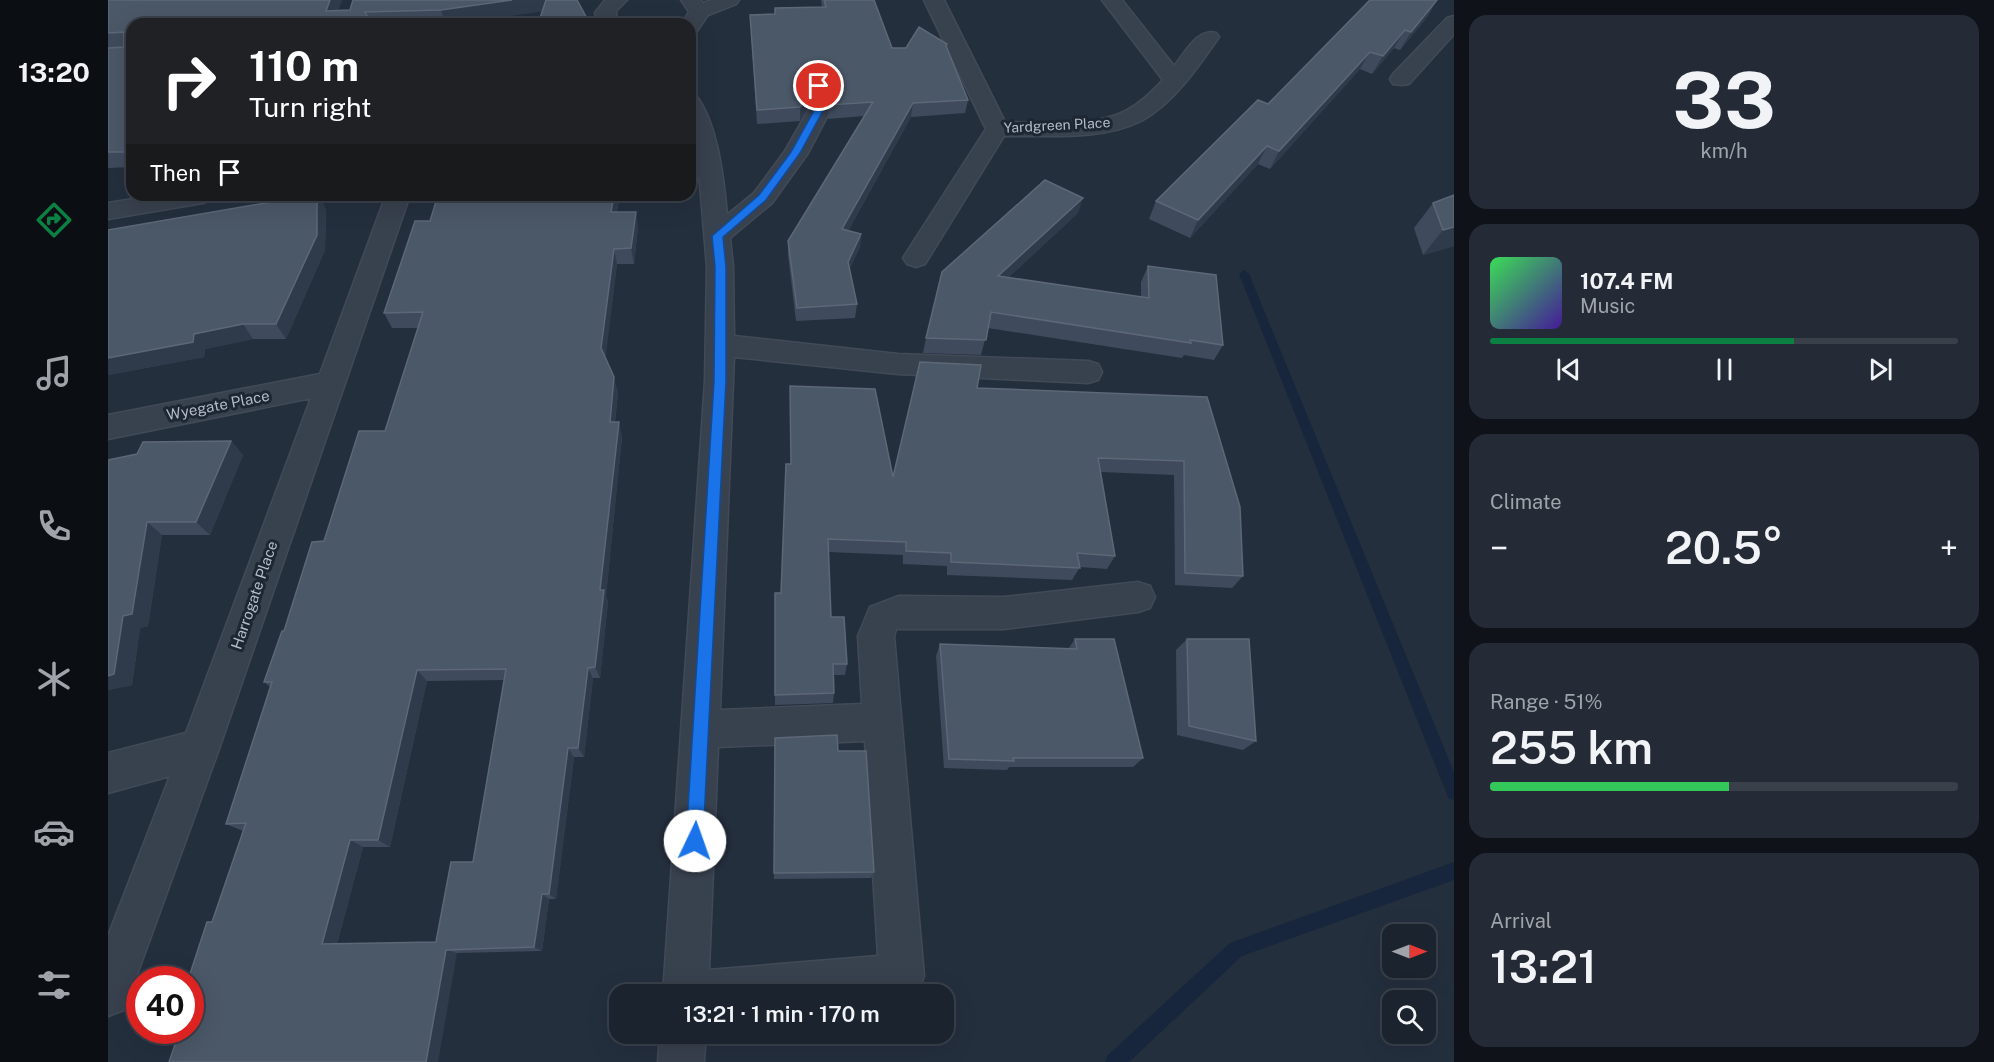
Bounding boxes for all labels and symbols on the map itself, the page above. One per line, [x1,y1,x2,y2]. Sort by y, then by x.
pin [793,60,844,111]
street label: Yardgreen Place [1003,114,1111,136]
street label: Wyegate Place [165,387,271,423]
street label: Harrogate Place [227,539,281,651]
position arrow [663,809,727,873]
north arrow [1382,924,1436,978]
speed limit sign: 40 [126,966,204,1044]

